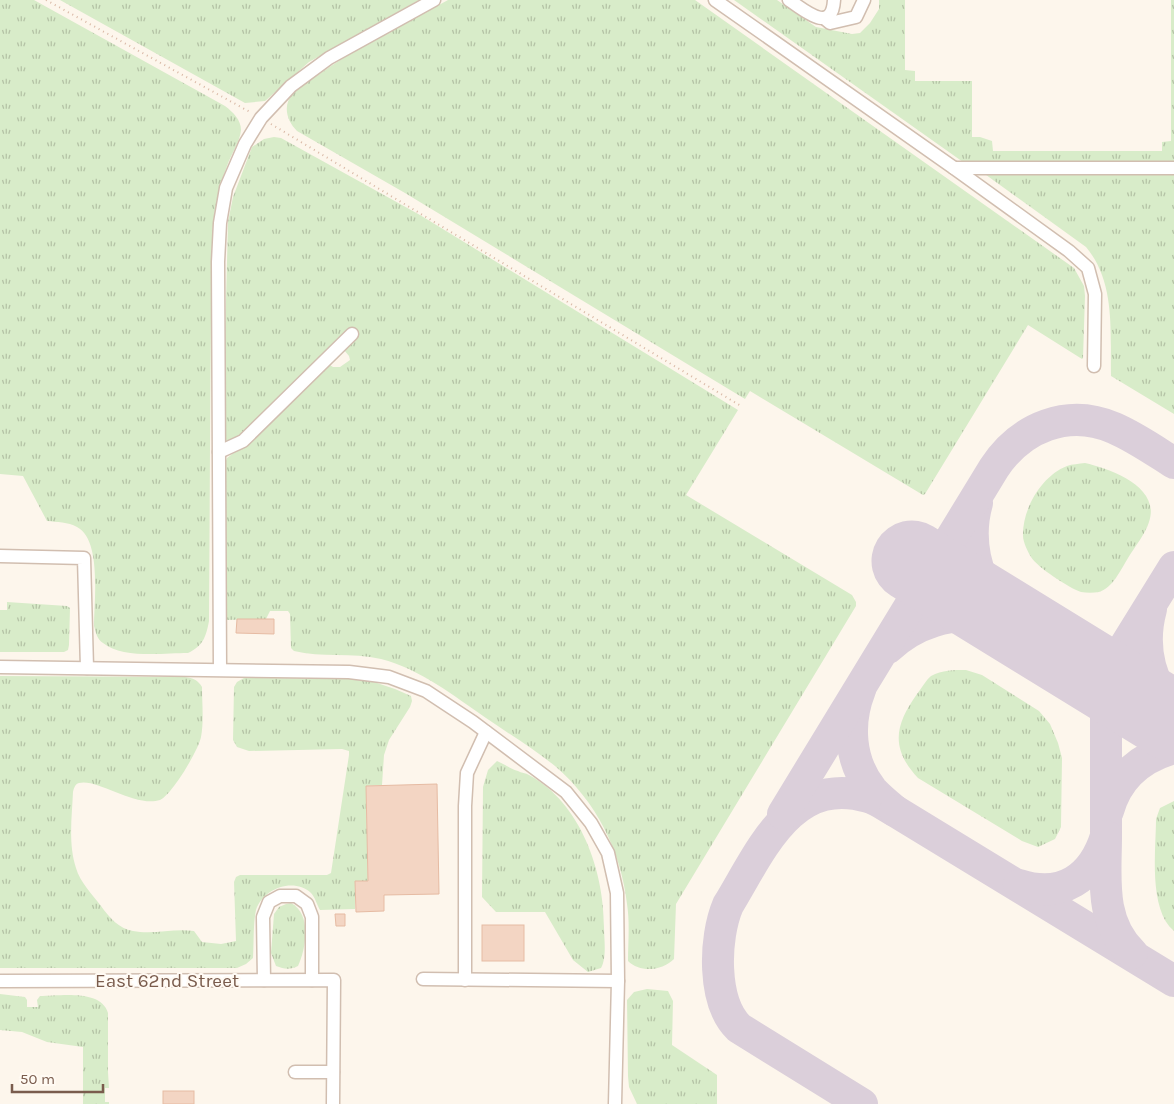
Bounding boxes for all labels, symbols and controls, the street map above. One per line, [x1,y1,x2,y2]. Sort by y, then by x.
street label: East 62nd Street [95,970,239,992]
scale bar [12,1062,104,1094]
text: 50 m [20,1070,55,1088]

